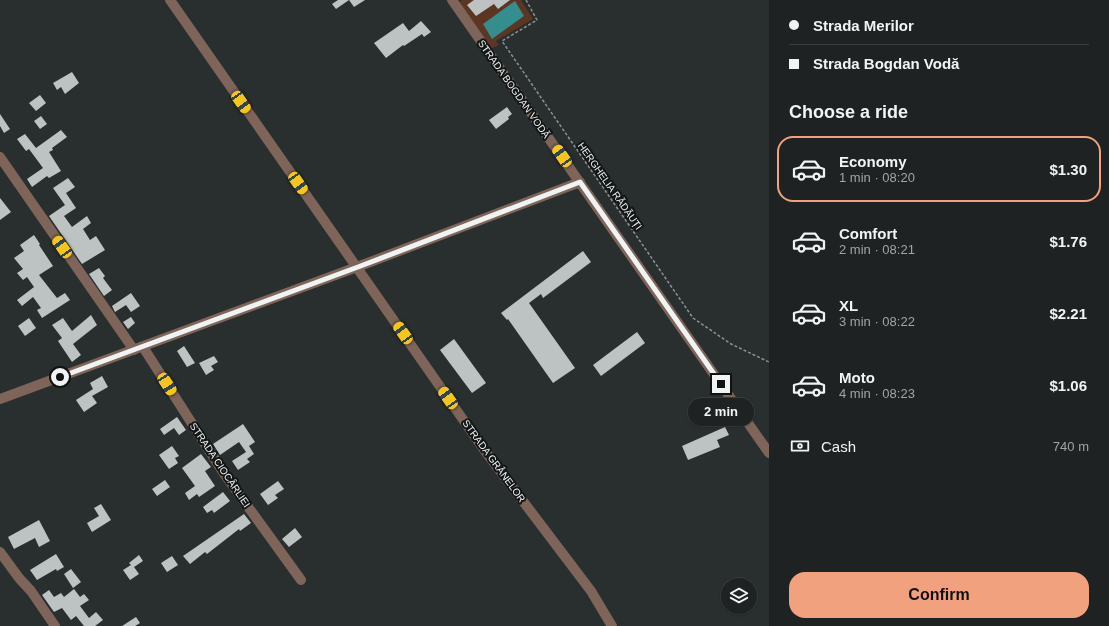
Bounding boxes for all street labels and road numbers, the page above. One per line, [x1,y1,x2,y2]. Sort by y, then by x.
street label: STRADA BOGDAN VODĂ [476,37,553,140]
street label: HERGHELIA RĂDĂUȚI [576,140,645,232]
street label: STRADA GRÂNELOR [460,417,528,504]
street label: STRADA CIOCÂRLIEI [188,420,253,509]

